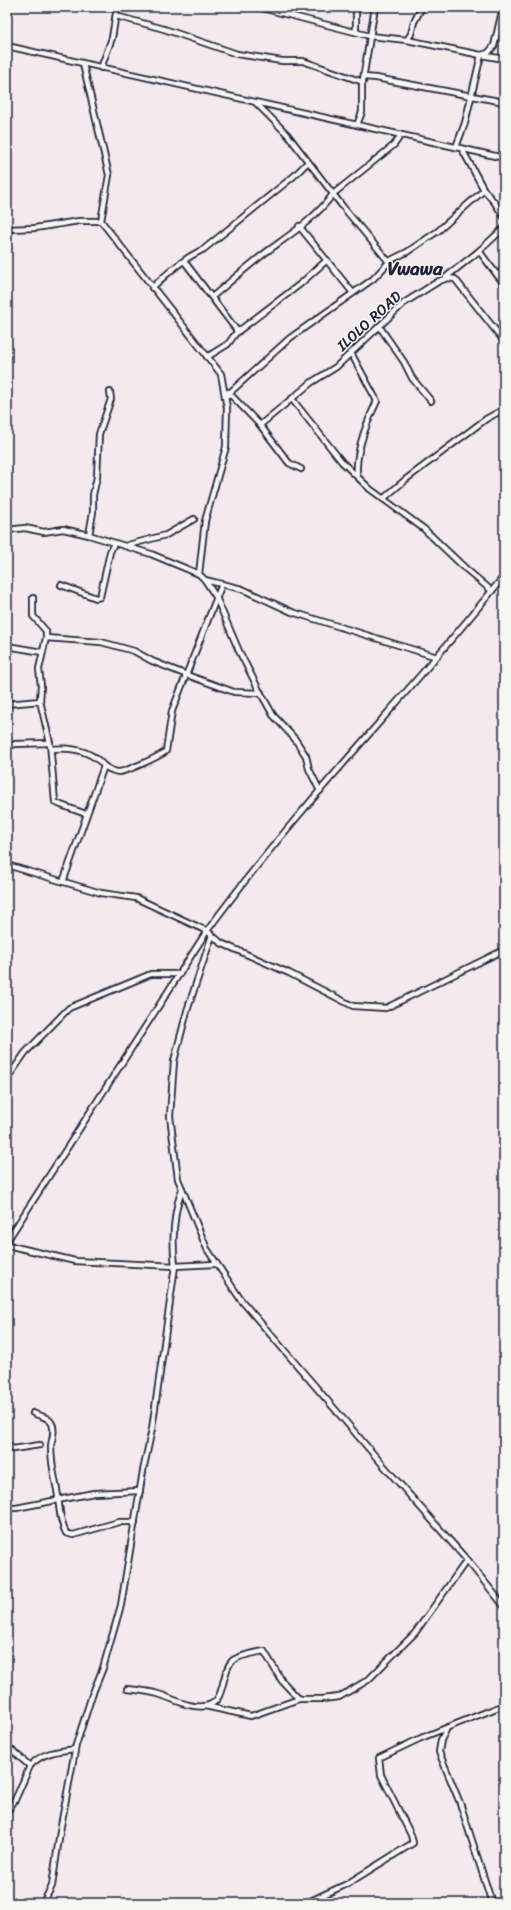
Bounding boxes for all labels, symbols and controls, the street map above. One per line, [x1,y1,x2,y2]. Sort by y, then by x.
district label: Vwawa [388,252,443,285]
street label: ILOLO ROAD [330,284,408,358]

